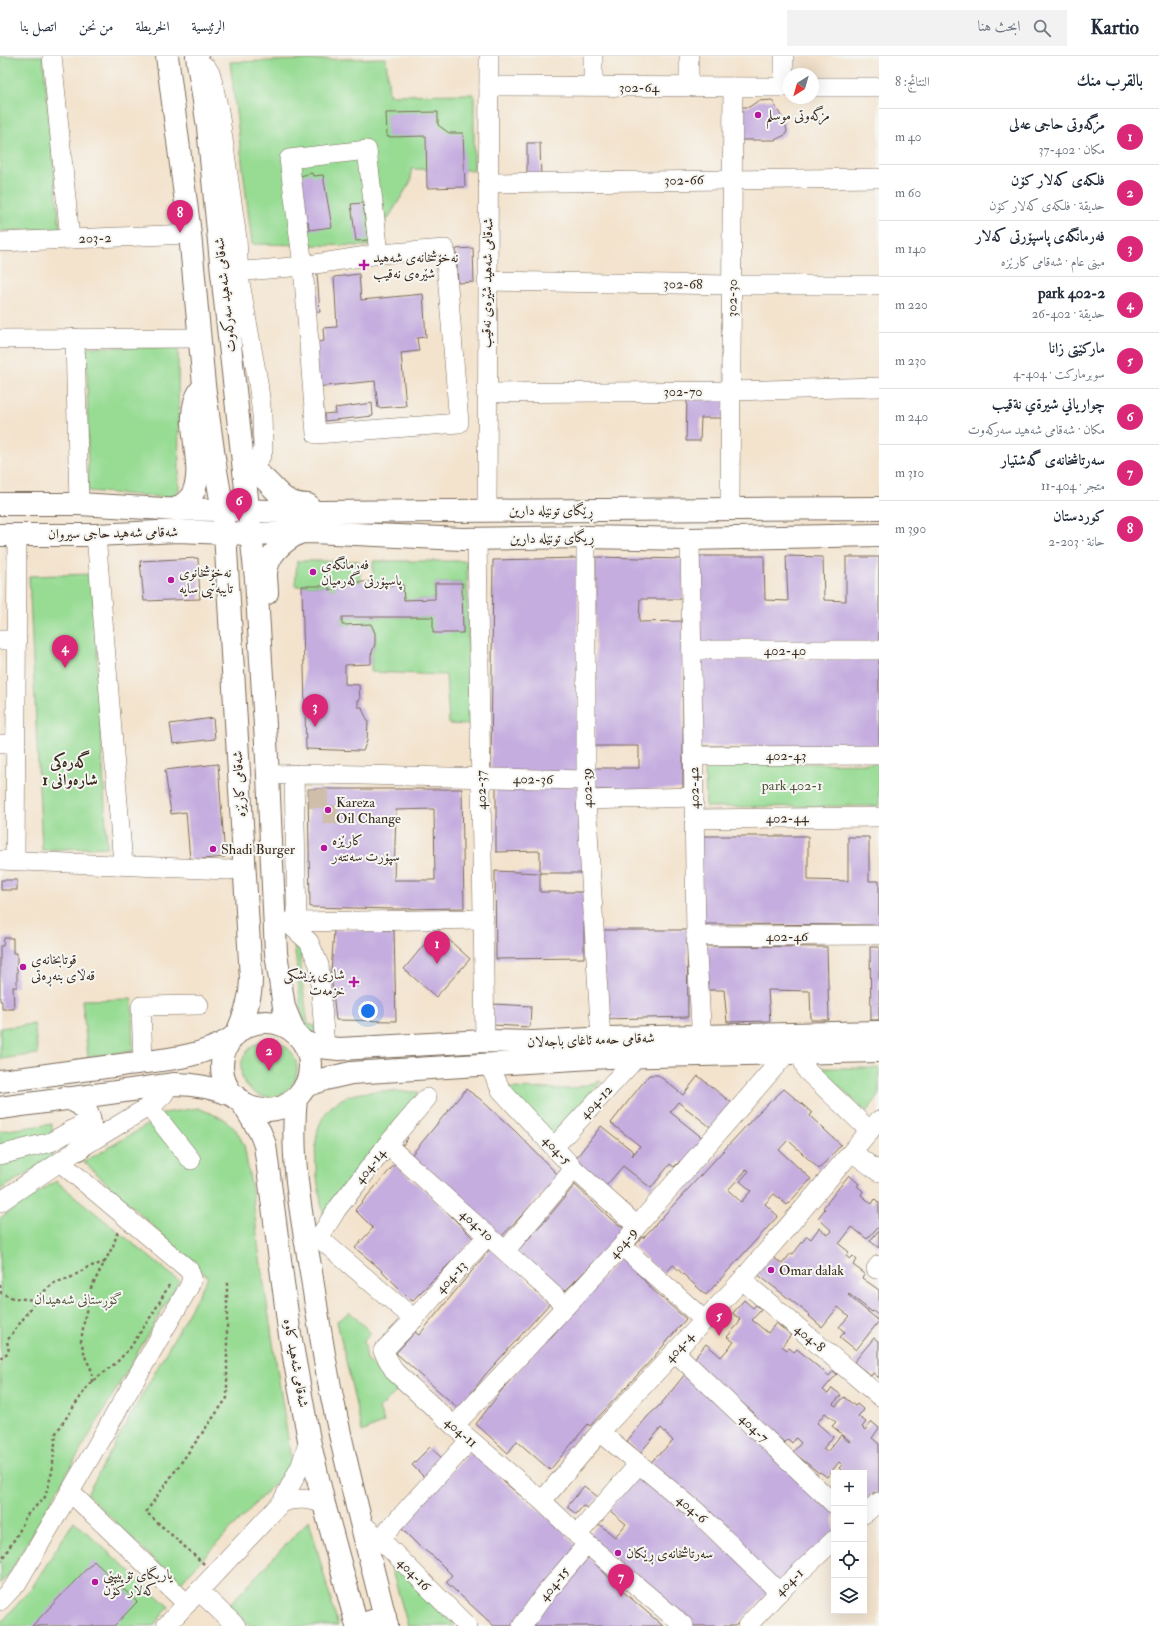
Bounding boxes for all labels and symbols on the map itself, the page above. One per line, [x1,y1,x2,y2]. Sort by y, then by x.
north arrow [783,68,819,104]
street label: 302-64 [619,79,661,96]
place label: مزگەوتی موسلم [766,105,830,130]
marker: مزگەوتی موسلم [753,110,763,120]
street label: 302-66 [664,171,705,189]
pin: 8 [167,200,193,233]
street label: شەقامی شەهید شێرەی نەقیب [477,218,498,348]
street label: 203-2 [78,229,112,247]
street label: شەقامی شەهید سەرکەوت [211,237,239,353]
place label: نەخۆشخانەی شەهید شێرەی نەقیب [373,249,459,283]
marker: نەخۆشخانەی شەهید شێرەی نەقیب [358,259,370,271]
street label: 302-68 [663,275,703,293]
street label: 302-30 [723,279,741,317]
street label: 302-70 [663,383,703,400]
pin: 6 [226,488,252,521]
street label: ڕێگای تونێلە دارین [509,501,593,522]
street label: شەقامی شەهید حاجی سیروان [48,523,178,543]
street label: ڕیگای تونێلە دارین [510,528,594,550]
place label: فەرمانگەی پاسپۆرتی گەرمیان [321,556,403,591]
place label: نەخۆشخانوی تایبەتیی سایە [179,564,233,599]
marker: فەرمانگەی پاسپۆرتی گەرمیان [308,567,318,577]
marker: نەخۆشخانوی تایبەتیی سایە [166,575,176,585]
pin: 4 [52,635,78,668]
street label: 402-40 [764,642,806,659]
pin: 3 [302,694,328,727]
street label: 402-43 [766,747,806,764]
district label: گەرەکی شارەوانی 1 [42,750,98,790]
street label: شەقامی کارێزە [229,750,249,818]
street label: 402-42 [685,767,703,809]
street label: 402-39 [578,768,596,808]
street label: 402-37 [472,770,490,810]
street label: 402-36 [513,770,554,788]
park label: park 402-1 [761,777,822,795]
place label: Kareza Oil Change [336,794,401,827]
marker: Kareza Oil Change [323,805,333,815]
street label: 402-44 [765,809,810,827]
place label: کارێزە سپۆرت سەنتەر [330,832,400,866]
place label: Shadi Burger [221,841,296,858]
marker: کارێزە سپۆرت سەنتەر [319,843,329,853]
marker: Shadi Burger [208,844,218,854]
street label: 402-46 [766,928,809,945]
pin: 1 [424,931,450,964]
place label: قوتابخانەی قەڵای بنەڕەتی [31,951,95,987]
marker: قوتابخانەی قەڵای بنەڕەتی [18,962,28,972]
place label: شاری پزیشکی خزمەت [283,966,345,999]
marker: شاری پزیشکی خزمەت [348,976,360,988]
your location [358,1001,378,1021]
street label: شەقامی حەمە ئاغای باجەلان [527,1029,655,1051]
pin: 2 [256,1038,282,1071]
street label: 404-12 [576,1081,616,1123]
street label: 404-5 [539,1132,575,1169]
street label: 404-14 [351,1144,390,1187]
street label: 404-10 [456,1205,498,1245]
street label: 404-9 [605,1224,641,1262]
street label: 404-13 [432,1257,470,1297]
place label: Omar dalak [779,1262,844,1279]
marker: Omar dalak [766,1265,776,1275]
park label: گۆڕستانی شەهیدان [34,1291,122,1311]
pin: 5 [706,1303,732,1336]
street label: شەقامی شەهید کاوە [280,1317,312,1409]
street label: 404-8 [791,1320,829,1356]
street label: 404-4 [661,1327,698,1366]
street label: 404-7 [736,1410,773,1447]
street label: 404-11 [441,1413,481,1451]
street label: 404-6 [673,1491,712,1528]
place label: سەرتاشخانەی ڕێکان [626,1545,713,1565]
marker: سەرتاشخانەی ڕێکان [613,1548,623,1558]
street label: 404-16 [394,1554,435,1595]
street label: 404-15 [535,1563,573,1605]
pin: 7 [608,1564,634,1597]
street label: 404-1 [771,1564,807,1600]
place label: یاریگای تۆپیپێی کەلار کۆن [103,1565,174,1599]
marker: یاریگای تۆپیپێی کەلار کۆن [90,1577,100,1587]

